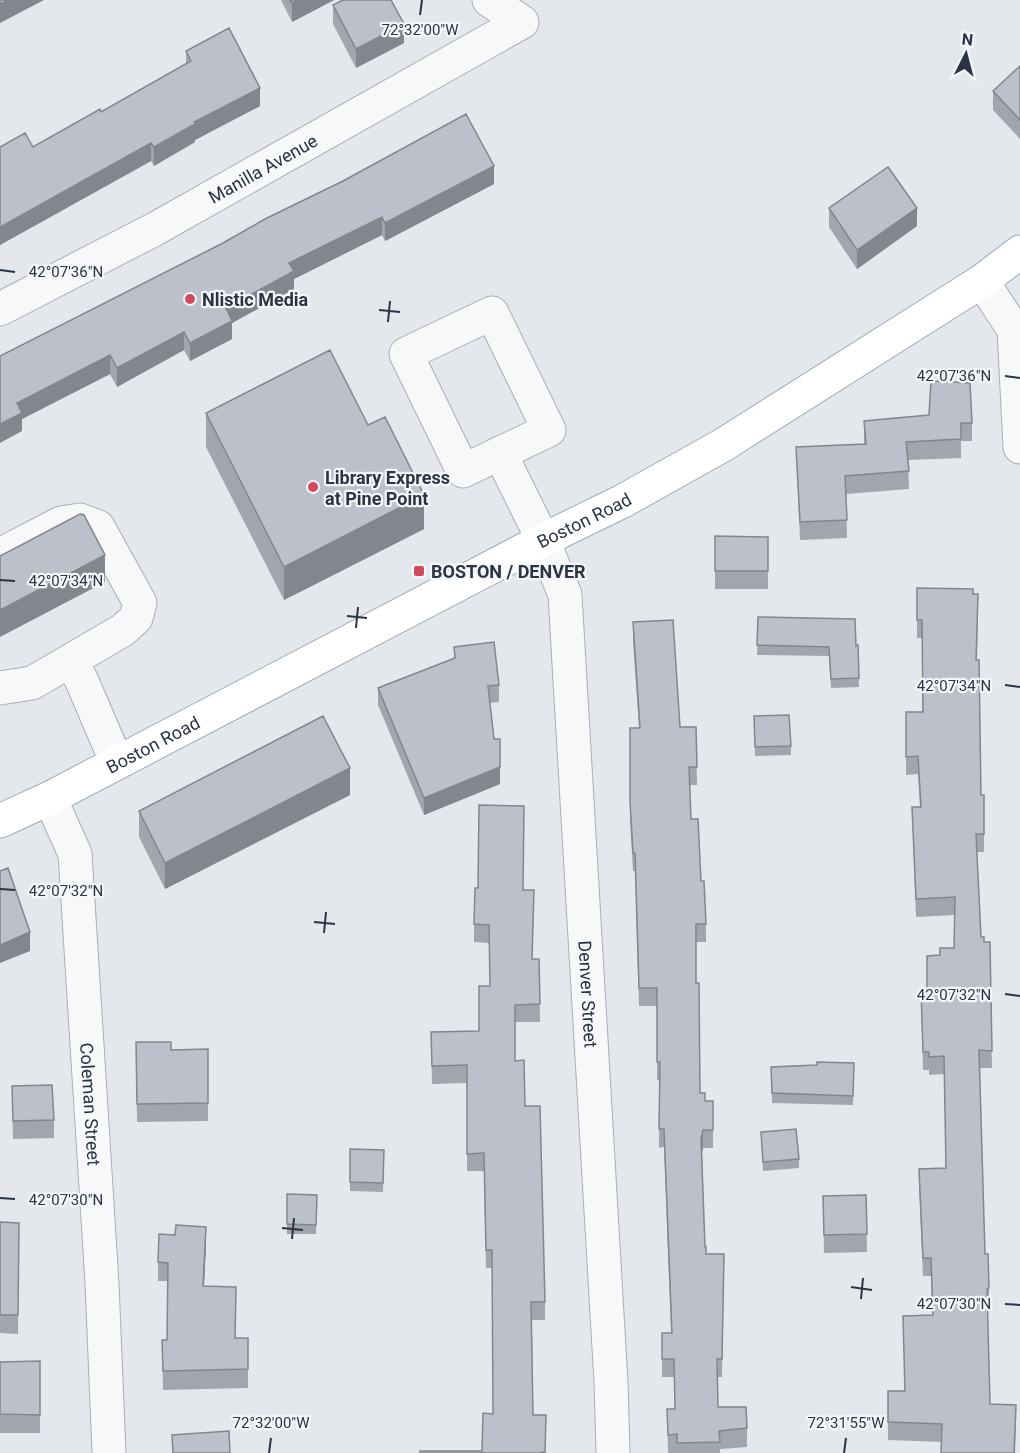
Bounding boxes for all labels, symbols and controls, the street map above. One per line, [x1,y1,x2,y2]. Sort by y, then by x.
text: 72°32'00"W [382,21,458,39]
north arrow [936,24,996,84]
text: N [961,30,974,50]
street label: Manilla Avenue [204,129,321,207]
text: 42°07'36"N [29,263,103,281]
place label: Nlistic Media [202,289,309,310]
marker: Nlistic Media [183,292,197,306]
text: 42°07'36"N [917,367,991,385]
place label: Library Express at Pine Point [325,467,450,509]
marker: Library Express at Pine Point [306,480,320,494]
street label: Boston Road [533,488,635,552]
place label: BOSTON / DENVER [431,561,586,582]
marker: BOSTON / DENVER [412,564,426,578]
text: 42°07'34"N [29,572,103,590]
text: 42°07'34"N [917,677,991,695]
street label: Boston Road [102,711,203,777]
text: 42°07'32"N [29,882,103,900]
street label: Denver Street [575,940,602,1048]
text: 42°07'32"N [917,986,991,1004]
street label: Coleman Street [76,1042,105,1167]
text: 42°07'30"N [29,1191,103,1209]
text: 42°07'30"N [917,1295,991,1313]
text: 72°32'00"W [233,1414,309,1432]
text: 72°31'55"W [808,1414,884,1432]

